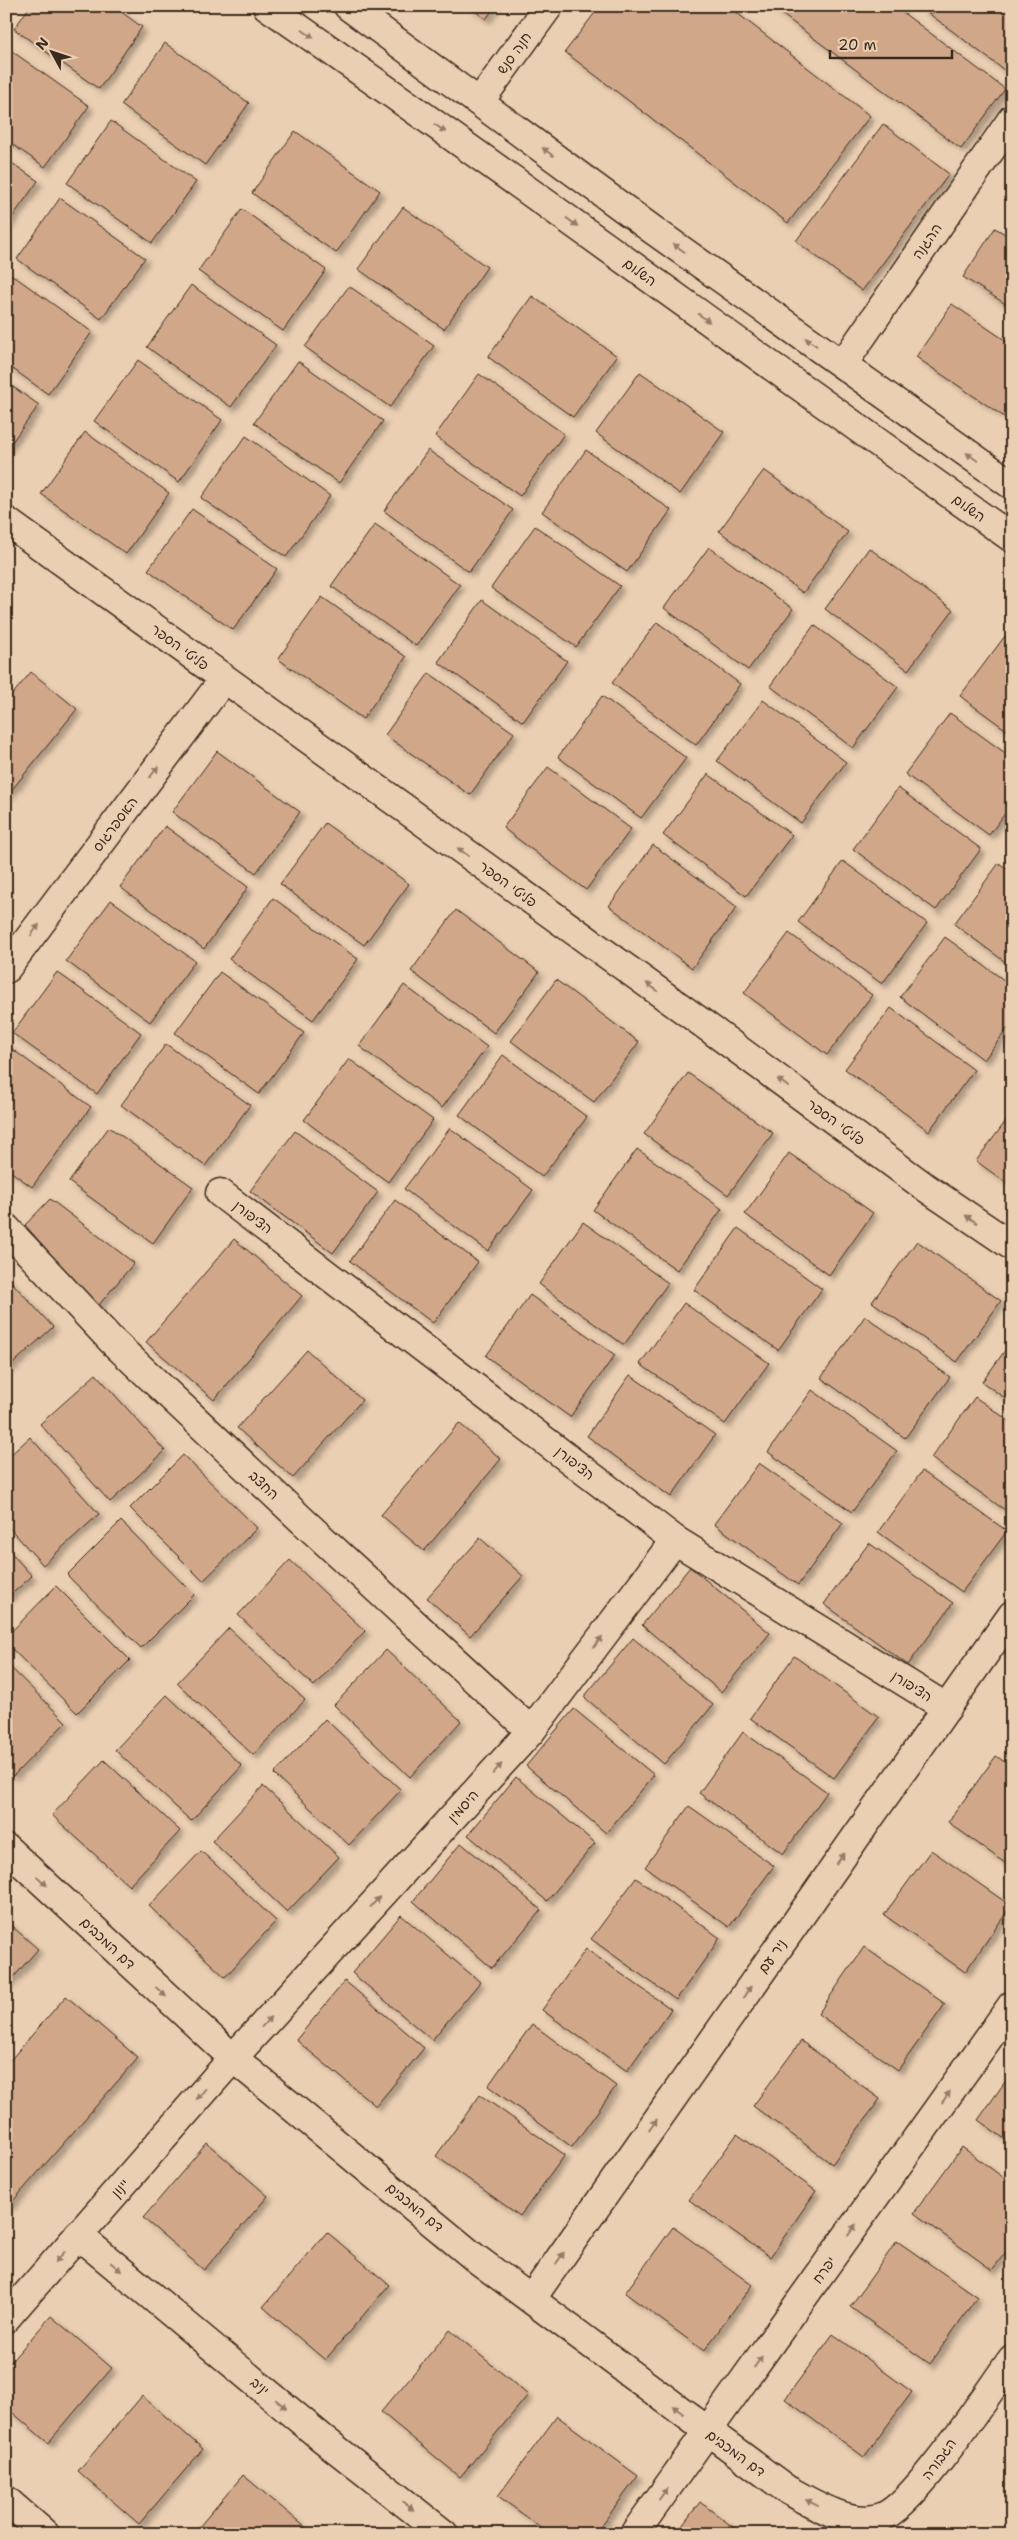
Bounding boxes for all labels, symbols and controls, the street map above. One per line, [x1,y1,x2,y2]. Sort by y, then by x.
north arrow [28,28,78,78]
street label: חנה סנש [493,28,535,78]
scale bar [830,28,953,60]
one-way arrow [301,29,314,39]
text: N [32,34,53,54]
text: 20 m [838,35,877,55]
one-way arrow [433,123,447,133]
one-way arrow [542,146,555,157]
one-way arrow [566,217,579,227]
street label: ההגנה [908,219,946,263]
one-way arrow [672,243,686,253]
street label: השלום [620,254,660,290]
one-way arrow [697,313,711,323]
one-way arrow [805,337,818,347]
one-way arrow [965,452,979,462]
street label: השלום [949,490,989,526]
street label: פליטי הספר [147,620,213,674]
one-way arrow [149,765,159,779]
street label: האספרגוס [88,793,142,855]
one-way arrow [457,846,470,857]
street label: פליטי הספר [475,857,541,911]
one-way arrow [30,924,41,937]
one-way arrow [645,982,658,992]
one-way arrow [776,1078,790,1088]
street label: פליטי הספר [803,1095,869,1149]
street label: הציפורן [230,1196,276,1238]
one-way arrow [965,1214,978,1224]
street label: הציפורן [552,1442,598,1484]
street label: החצב [245,1467,283,1503]
one-way arrow [593,1636,604,1649]
street label: הציפורן [888,1667,936,1705]
one-way arrow [491,1763,503,1775]
street label: היסמין [444,1786,482,1826]
one-way arrow [835,1852,845,1866]
one-way arrow [36,1875,48,1887]
one-way arrow [369,1896,381,1908]
street label: דם המכבים [77,1913,139,1973]
street label: ניר עם [754,1935,790,1977]
one-way arrow [155,1986,168,1997]
one-way arrow [741,1986,752,1999]
one-way arrow [260,2016,272,2028]
one-way arrow [195,2088,207,2100]
one-way arrow [941,2090,951,2104]
one-way arrow [648,2118,658,2132]
street label: יינון [107,2175,133,2201]
street label: דם המכבים [383,2178,447,2236]
one-way arrow [847,2223,857,2237]
one-way arrow [54,2250,65,2263]
one-way arrow [555,2251,565,2265]
street label: יפרח [808,2253,840,2287]
one-way arrow [109,2261,122,2272]
one-way arrow [753,2355,763,2369]
street label: יניב [247,2373,273,2399]
one-way arrow [274,2399,287,2410]
one-way arrow [672,2405,685,2416]
street label: דם המכבים [703,2426,769,2480]
street label: הגבורה [918,2435,960,2483]
one-way arrow [658,2487,668,2501]
one-way arrow [805,2499,819,2507]
one-way arrow [401,2500,414,2511]

